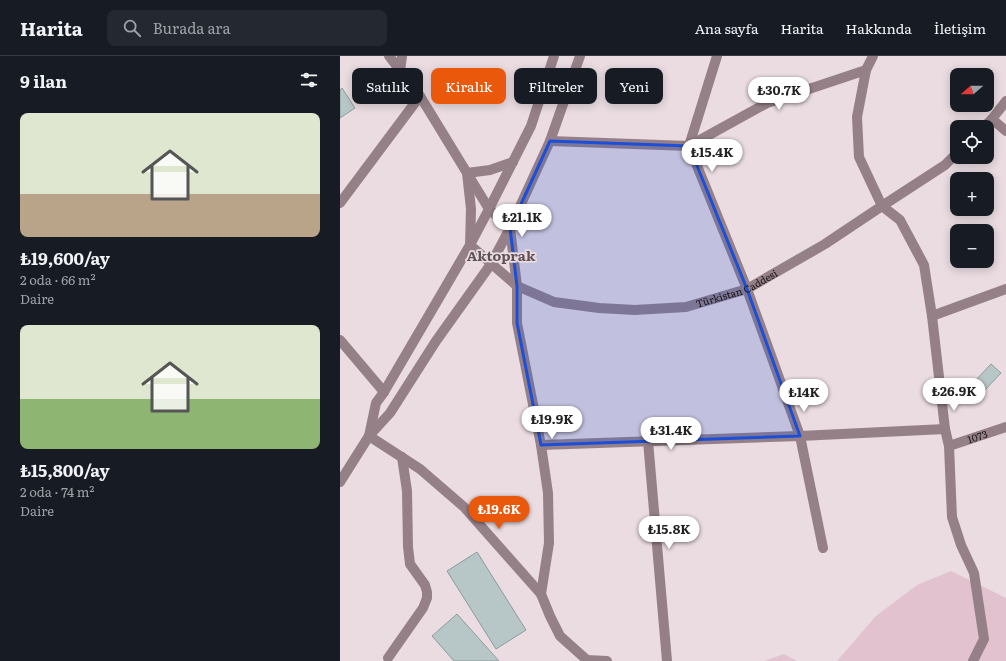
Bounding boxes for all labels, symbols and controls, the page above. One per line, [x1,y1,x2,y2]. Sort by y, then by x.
search box [107,10,387,46]
text: Harita [20,14,83,42]
text: Burada ara [153,16,231,39]
icon: search [121,17,143,39]
text: Ana sayfa [695,18,758,38]
text: Harita [780,18,824,38]
text: Hakkında [846,18,912,38]
text: İletişim [934,18,986,38]
text: 9 ilan [20,68,67,93]
chip: Satılık [352,68,423,104]
chip: Kiralık [431,68,506,104]
chip: Filtreler [514,68,597,104]
chip: Yeni [605,68,663,104]
north arrow [950,68,994,112]
map controls [950,68,994,268]
icon: filters [298,69,320,91]
pin: ₺30.7K [746,77,812,111]
text: ₺30.7K [757,80,801,99]
button: locate [950,120,994,164]
icon: home [134,139,206,211]
pin: ₺15.4K [679,139,745,173]
text: ₺15.4K [691,142,733,161]
button: + [950,172,994,216]
pin: ₺21.1K [489,204,555,238]
text: ₺21.1K [502,207,542,226]
button: − [950,224,994,268]
text: ₺19,600/ay [20,245,110,270]
district label: Aktoprak [467,245,536,265]
street label: Türkistan Caddesi [694,265,780,311]
text: 2 oda · 66 m² [20,270,96,289]
text: Daire [20,289,54,308]
icon: home [134,351,206,423]
pin: ₺26.9K [921,378,987,412]
pin: ₺14K [780,379,828,413]
text: ₺26.9K [932,381,976,400]
text: ₺14K [788,382,820,401]
pin: ₺19.9K [519,406,585,440]
text: ₺19.9K [530,409,574,428]
pin: ₺31.4K [638,417,704,451]
text: ₺31.4K [650,420,692,439]
street label: 1073 [965,426,989,446]
text: ₺15,800/ay [20,457,110,482]
text: 2 oda · 74 m² [20,482,95,501]
pin: ₺19.6K [466,496,532,530]
text: ₺19.6K [477,499,521,518]
text: Daire [20,501,54,520]
pin: ₺15.8K [636,516,702,550]
text: ₺15.8K [648,519,691,538]

